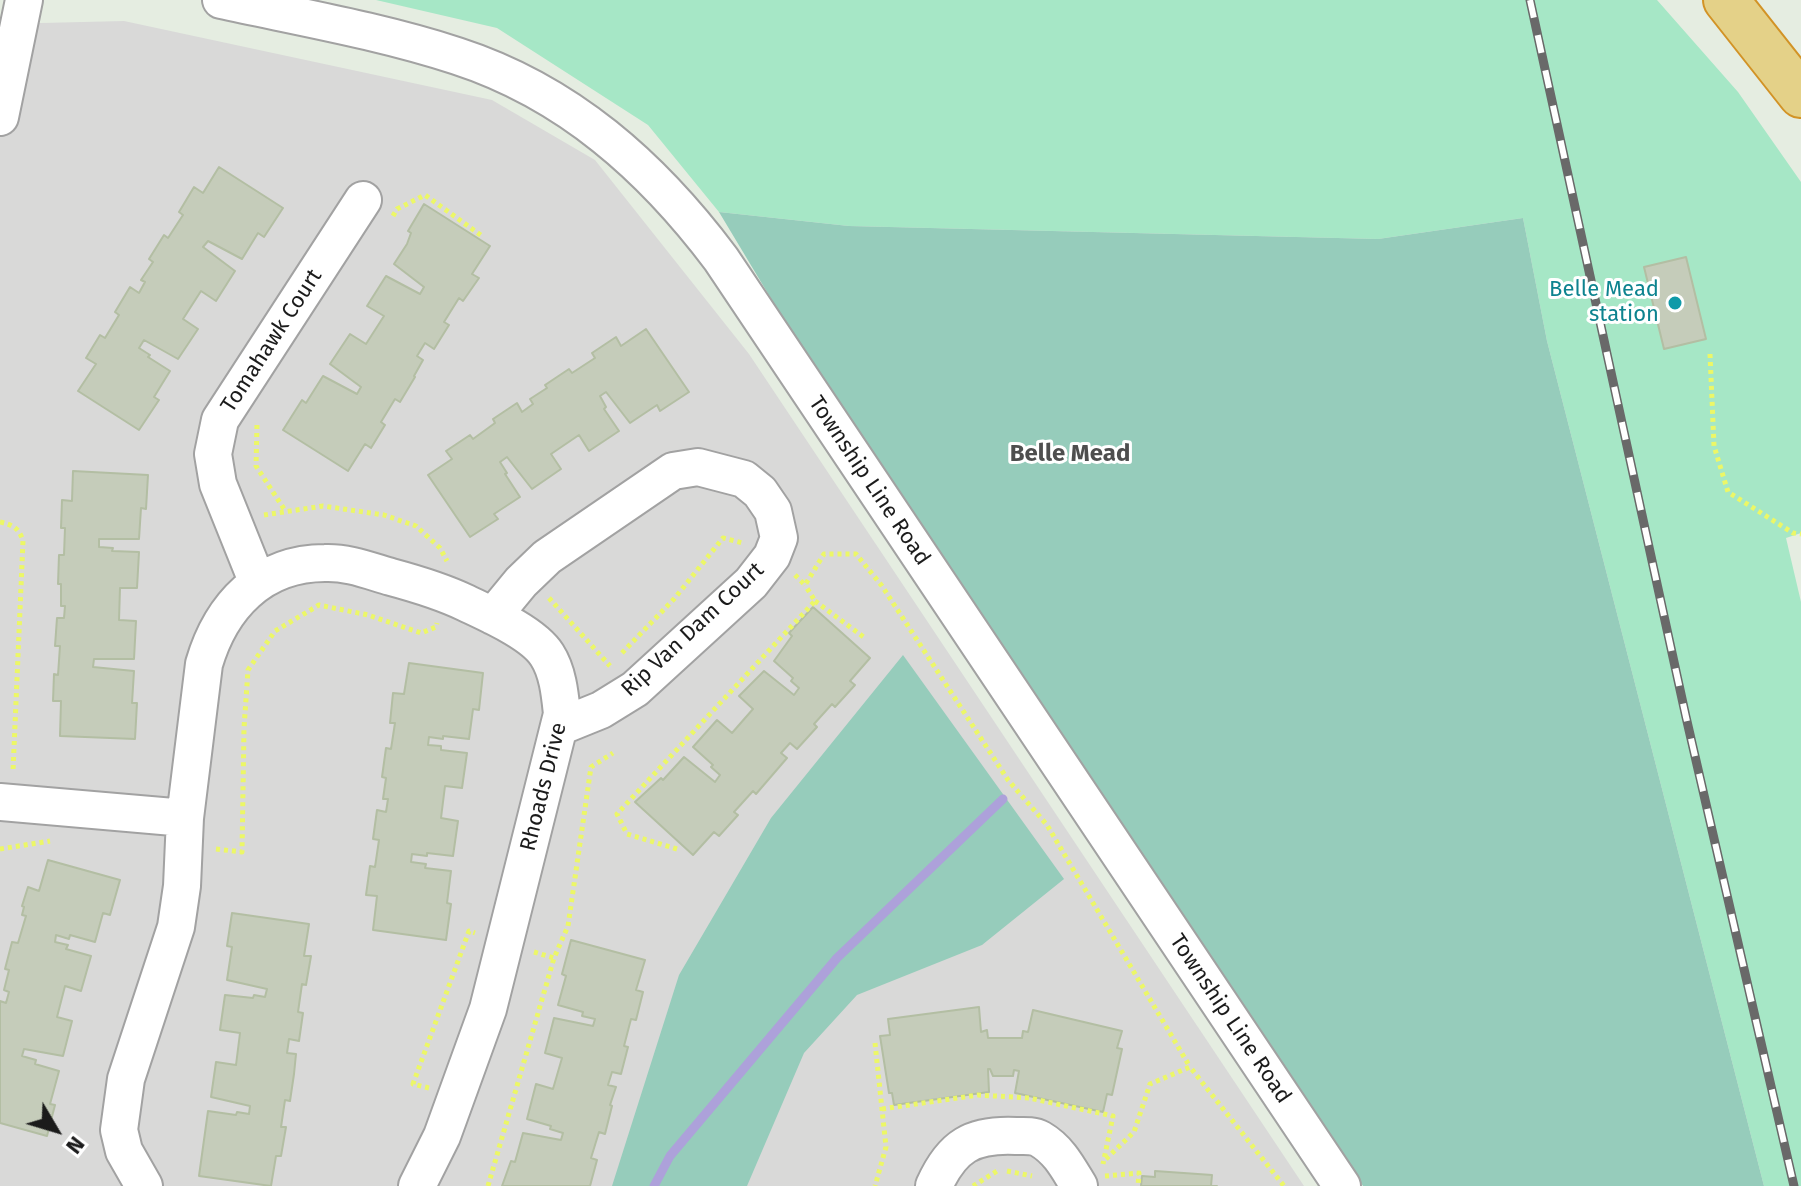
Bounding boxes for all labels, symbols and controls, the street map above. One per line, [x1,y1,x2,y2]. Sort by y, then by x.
street label: Tomahawk Court [216,264,328,418]
place label: Belle Mead station [1549,277,1659,328]
marker: Belle Mead station [1666,294,1684,312]
street label: Township Line Road [803,391,935,571]
district label: Belle Mead [1010,440,1130,468]
street label: Rip Van Dam Court [616,557,770,703]
street label: Rhoads Drive [515,720,573,854]
street label: Township Line Road [1164,929,1296,1109]
north arrow [16,1090,96,1170]
text: N [60,1131,90,1159]

